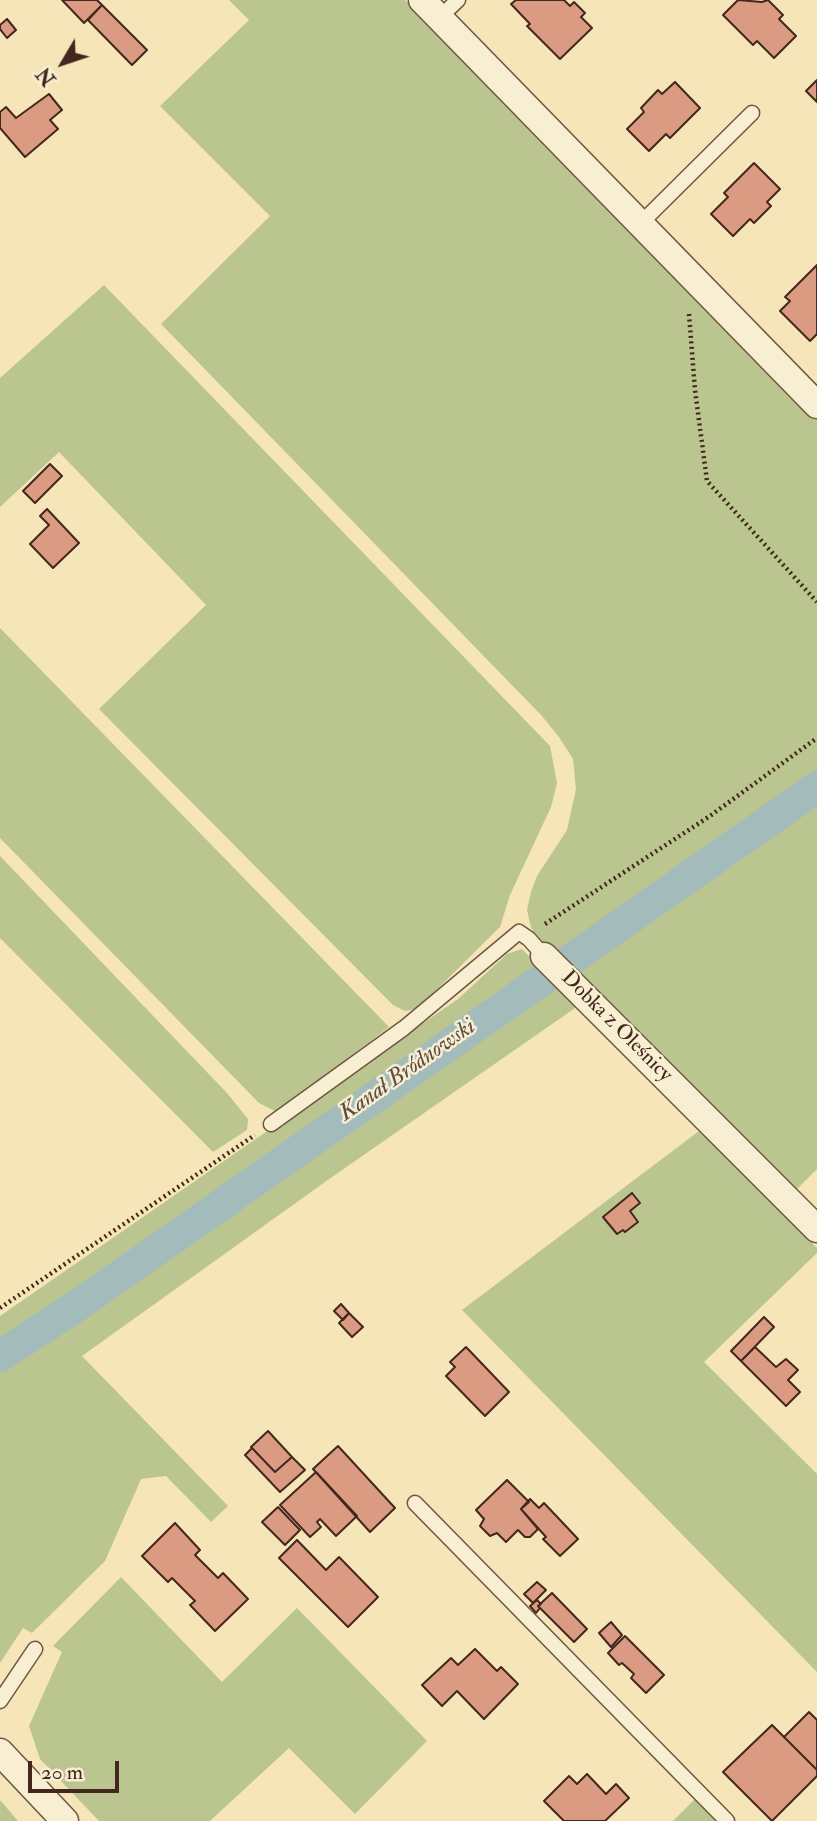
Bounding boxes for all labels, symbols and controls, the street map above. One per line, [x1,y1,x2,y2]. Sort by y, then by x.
north arrow [28,28,98,98]
text: N [32,62,61,90]
street label: Dobka z Oleśnicy [555,966,677,1088]
water label: Kanał Bródnowski [335,1014,481,1128]
scale bar [32,1748,122,1792]
text: 20 m [41,1759,83,1786]

